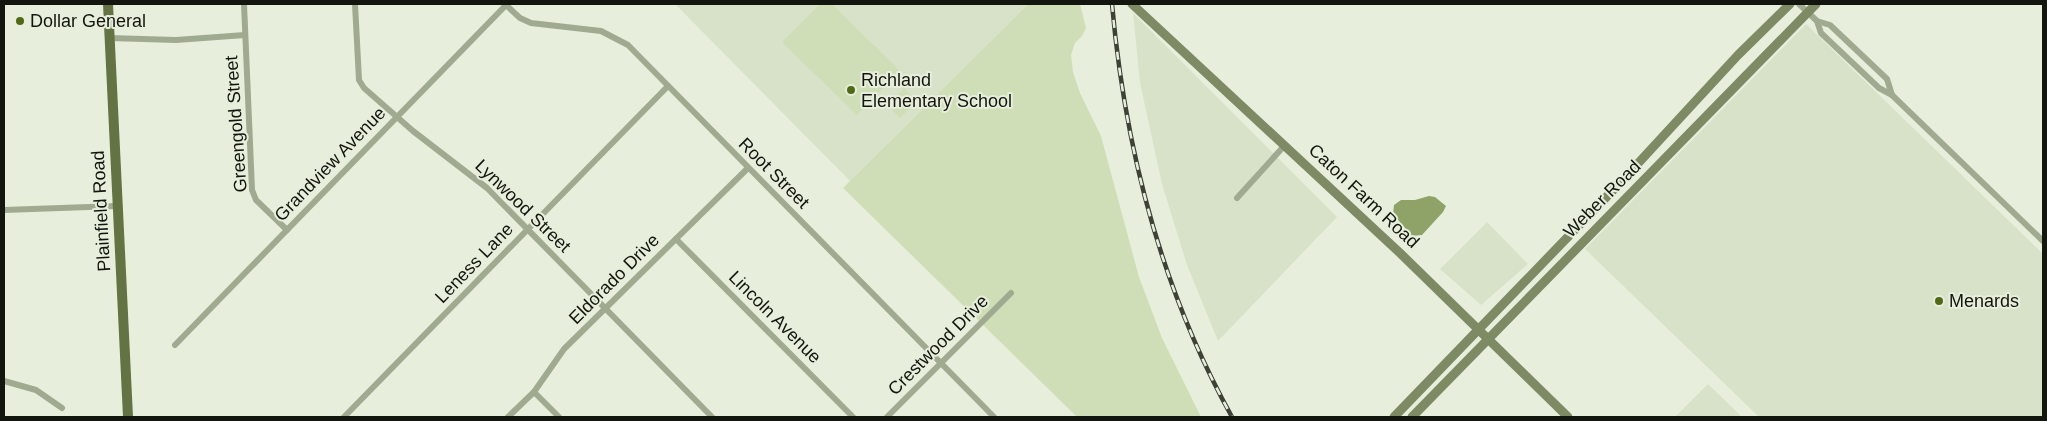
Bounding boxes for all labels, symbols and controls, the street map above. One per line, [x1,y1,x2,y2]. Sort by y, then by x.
place label: Dollar General [30,11,146,31]
marker: Dollar General [14,15,26,27]
street label: Greengold Street [221,55,251,193]
place label: Richland Elementary School [861,70,1012,111]
marker: Richland Elementary School [845,84,857,96]
street label: Grandview Avenue [270,103,390,225]
street label: Root Street [735,134,813,212]
street label: Caton Farm Road [1305,140,1423,252]
street label: Plainfield Road [88,150,114,272]
street label: Lynwood Street [471,156,575,256]
street label: Weber Road [1559,156,1645,242]
street label: Leness Lane [431,219,517,307]
street label: Eldorado Drive [565,230,663,328]
street label: Lincoln Avenue [725,267,825,367]
street label: Crestwood Drive [884,291,992,399]
place label: Menards [1949,291,2019,311]
marker: Menards [1933,295,1945,307]

